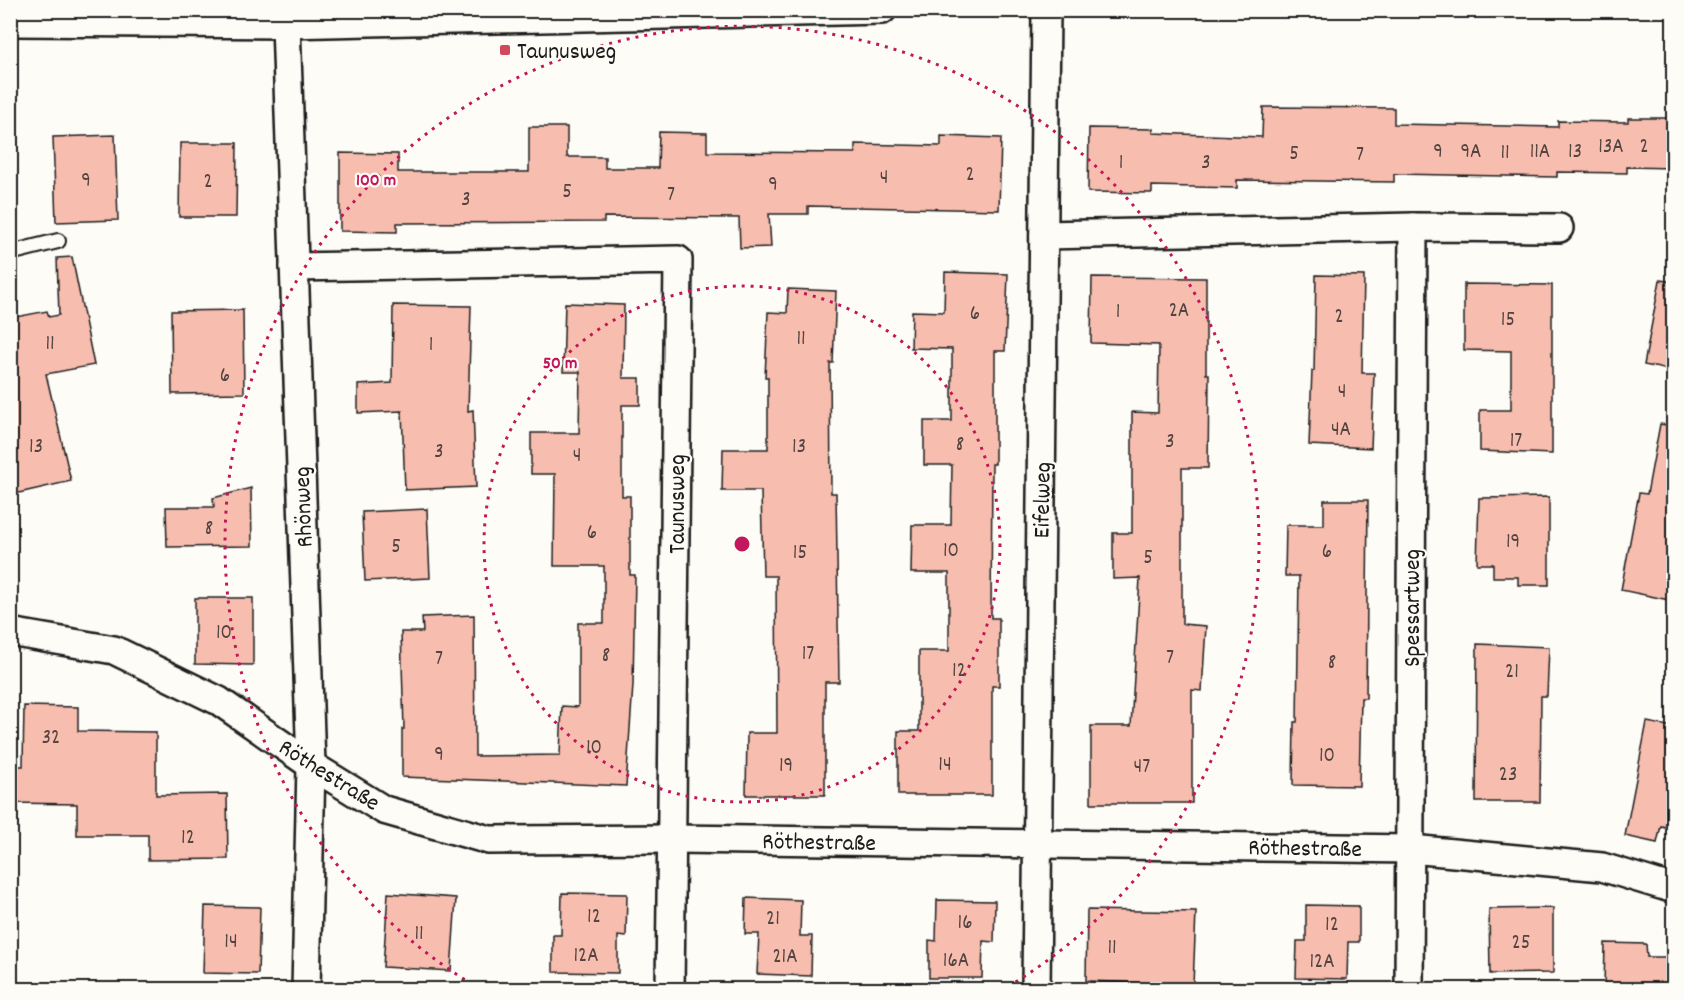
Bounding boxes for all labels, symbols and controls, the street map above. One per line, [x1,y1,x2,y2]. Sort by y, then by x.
place label: Taunusweg [517,36,616,70]
marker: Taunusweg [498,43,512,57]
house number: 13A [1598,133,1624,163]
house number: 2 [1639,133,1649,163]
house number: 9 [1433,138,1443,168]
house number: 9A [1460,138,1482,168]
house number: 11A [1530,138,1550,168]
house number: 13 [1568,138,1582,168]
house number: 11 [1500,139,1510,169]
house number: 5 [1289,140,1299,170]
house number: 7 [1356,141,1364,171]
house number: 1 [1119,149,1123,179]
house number: 3 [1201,149,1211,179]
house number: 2 [965,161,975,191]
house number: 4 [880,164,888,194]
house number: 9 [81,167,91,197]
house number: 2 [203,168,213,198]
text: 100 m [356,169,396,194]
house number: 9 [768,171,778,201]
house number: 5 [562,178,572,208]
house number: 7 [667,181,675,211]
house number: 3 [461,186,471,216]
house number: 2A [1169,297,1189,327]
house number: 1 [1116,298,1120,328]
house number: 6 [970,300,980,330]
house number: 2 [1334,303,1344,333]
house number: 15 [1501,306,1515,336]
house number: 11 [796,325,806,355]
house number: 11 [45,330,55,360]
house number: 1 [429,331,433,361]
text: 50 m [543,352,577,377]
house number: 6 [220,362,230,392]
house number: 4 [1338,378,1346,408]
house number: 4A [1331,416,1351,446]
house number: 17 [1510,427,1522,457]
house number: 3 [1165,428,1175,458]
house number: 8 [956,431,964,461]
house number: 13 [29,433,43,463]
house number: 13 [792,433,806,463]
house number: 3 [434,438,444,468]
house number: 4 [573,442,581,472]
street label: Taunusweg [662,454,696,554]
street label: Eifelweg [1026,461,1062,539]
street label: Rhönweg [287,466,323,548]
house number: 8 [205,515,213,545]
house number: 6 [587,519,597,549]
house number: 19 [1506,528,1520,558]
house number: 5 [391,533,401,563]
centre of rings [732,534,752,554]
house number: 10 [943,537,959,567]
house number: 6 [1322,538,1332,568]
house number: 15 [793,539,807,569]
house number: 5 [1143,544,1153,574]
street label: Spessartweg [1397,549,1431,667]
house number: 10 [216,619,232,649]
house number: 17 [802,640,814,670]
house number: 8 [602,642,610,672]
house number: 7 [1166,644,1174,674]
house number: 7 [435,645,443,675]
house number: 8 [1328,649,1336,679]
house number: 12 [952,657,966,687]
house number: 21 [1505,658,1519,688]
house number: 32 [42,724,60,754]
street label: Röthestraße [271,732,386,821]
house number: 10 [586,734,602,764]
house number: 9 [434,741,444,771]
house number: 10 [1319,742,1335,772]
house number: 14 [938,751,952,781]
house number: 19 [779,752,793,782]
house number: 47 [1134,753,1150,783]
house number: 23 [1499,761,1517,791]
house number: 12 [181,824,195,854]
street label: Röthestraße [762,826,876,862]
street label: Röthestraße [1248,832,1362,868]
house number: 12 [587,903,601,933]
house number: 21 [766,905,780,935]
house number: 16 [958,909,972,939]
house number: 12 [1325,911,1339,941]
house number: 11 [414,920,424,950]
house number: 14 [224,928,238,958]
house number: 25 [1512,929,1530,959]
house number: 11 [1107,934,1117,964]
house number: 12A [573,942,599,972]
house number: 21A [772,943,798,973]
house number: 16A [943,947,969,977]
house number: 12A [1309,948,1335,978]

